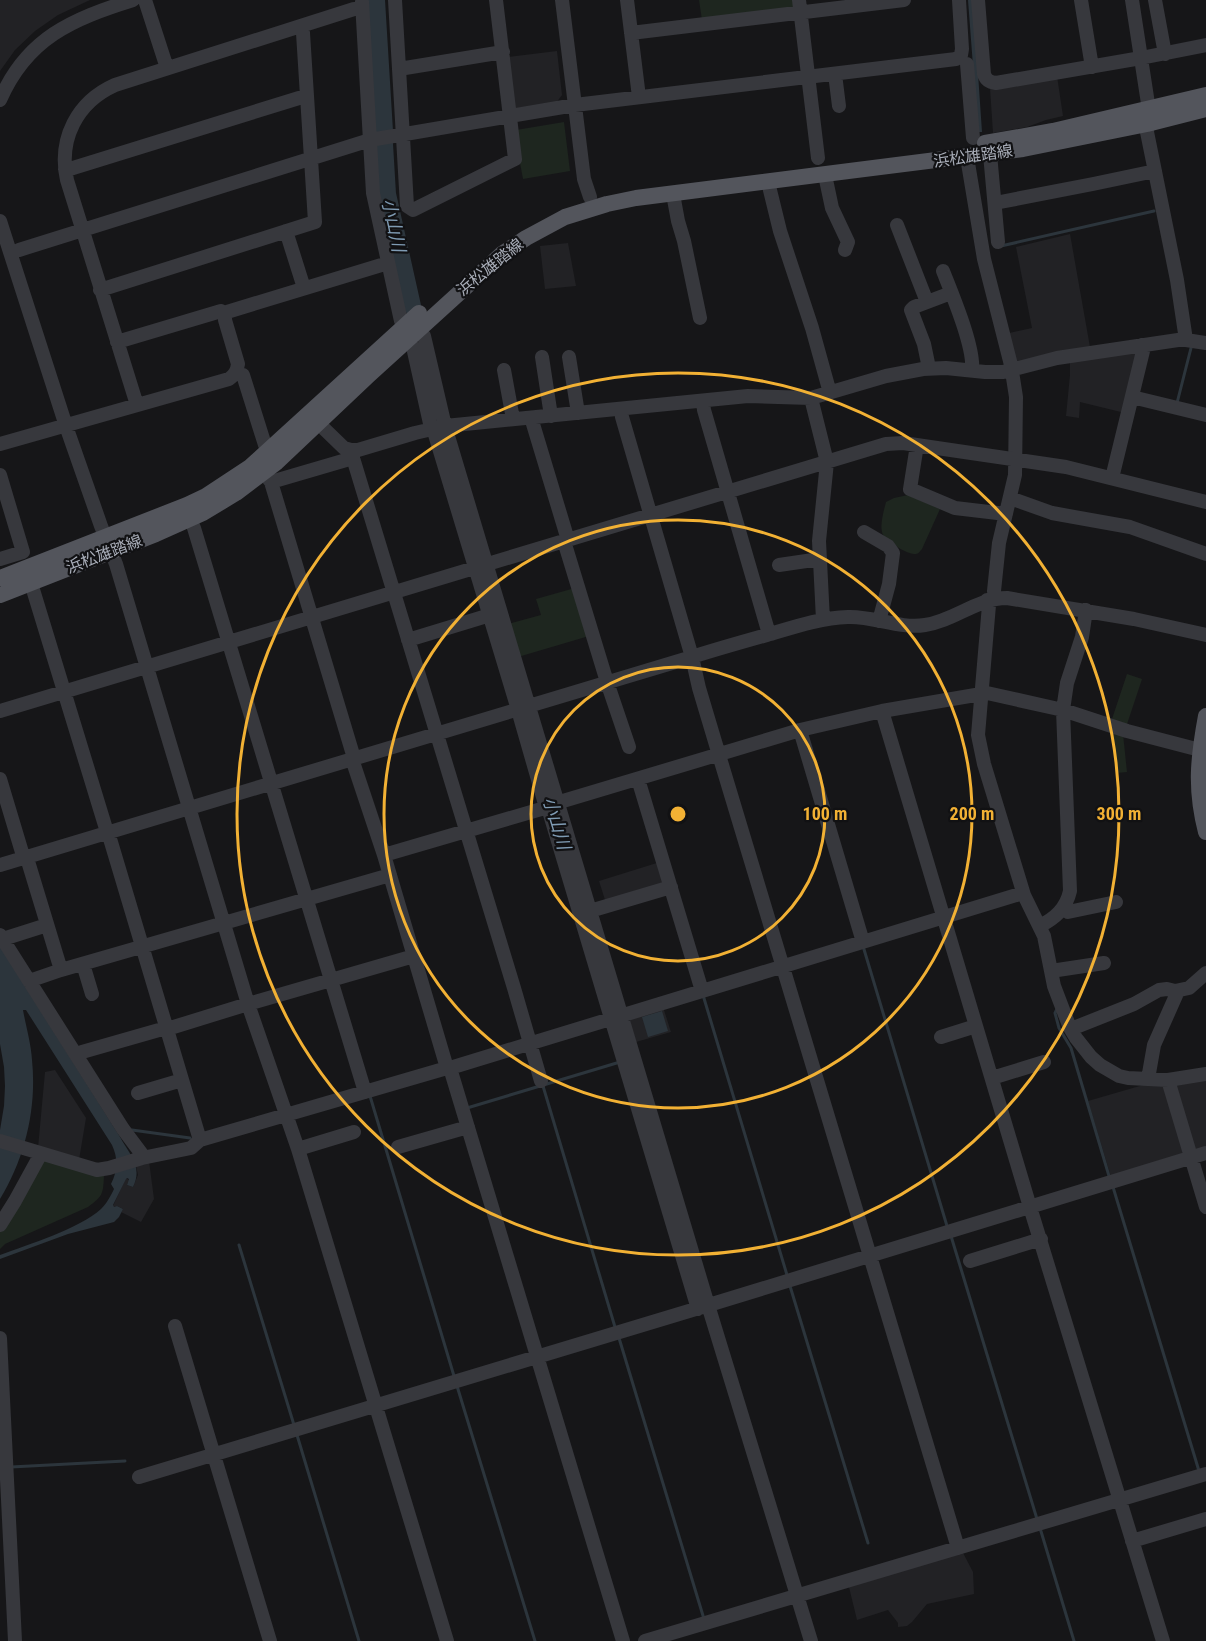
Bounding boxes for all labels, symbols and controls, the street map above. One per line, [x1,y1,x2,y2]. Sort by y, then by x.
street label: 浜松雄踏線 [932,141,1014,171]
water label: 小山川 [378,196,410,256]
street label: 浜松雄踏線 [453,234,527,300]
street label: 浜松雄踏線 [63,531,145,577]
water label: 小山川 [539,794,576,854]
text: 100 m [803,803,847,824]
text: 200 m [950,803,994,824]
text: 300 m [1097,803,1141,824]
centre of rings [668,804,688,824]

